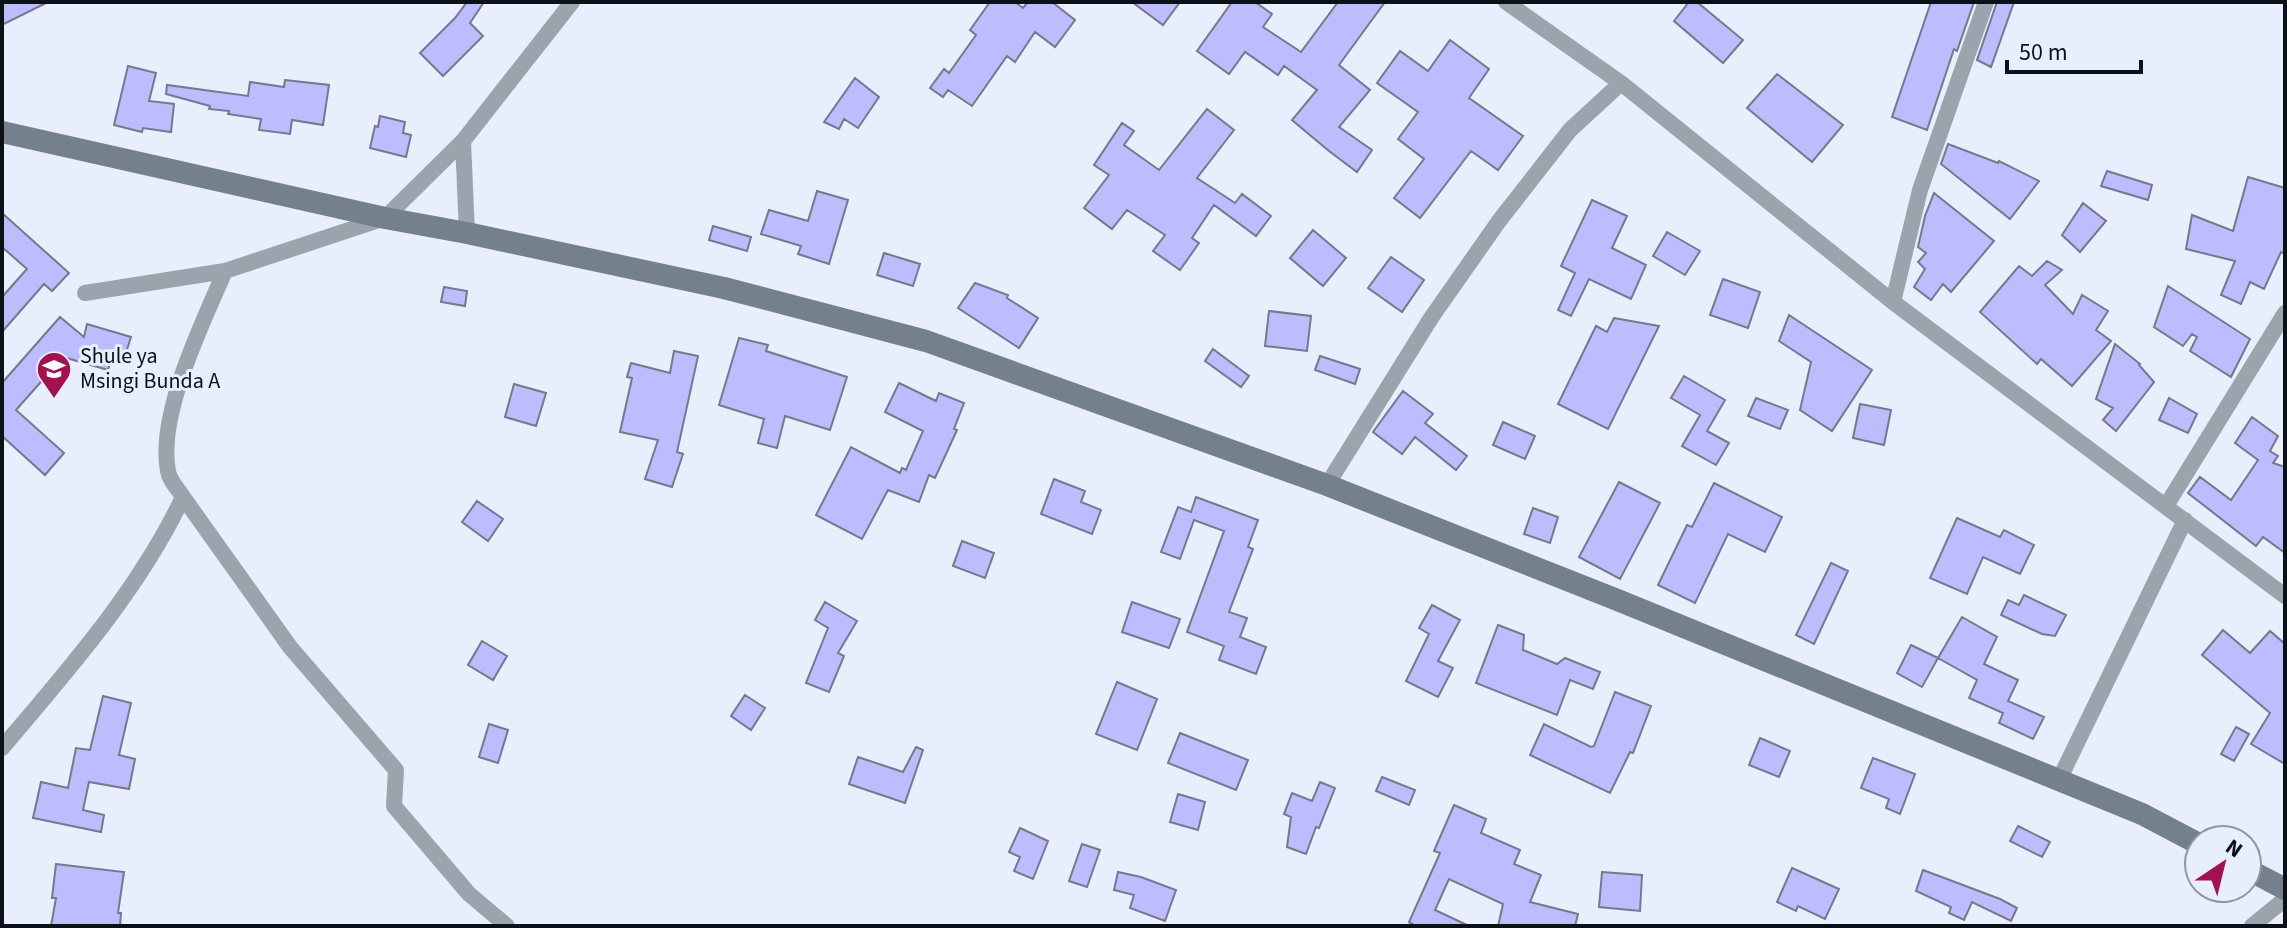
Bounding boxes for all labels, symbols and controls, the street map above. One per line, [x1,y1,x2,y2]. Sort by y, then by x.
scale bar [2007,24,2141,74]
text: 50 m [2019,35,2068,70]
place label: Shule ya Msingi Bunda A [80,340,220,397]
school or university icon: Shule ya Msingi Bunda A [35,350,73,400]
north arrow [2183,824,2263,904]
text: N [2219,831,2249,866]

